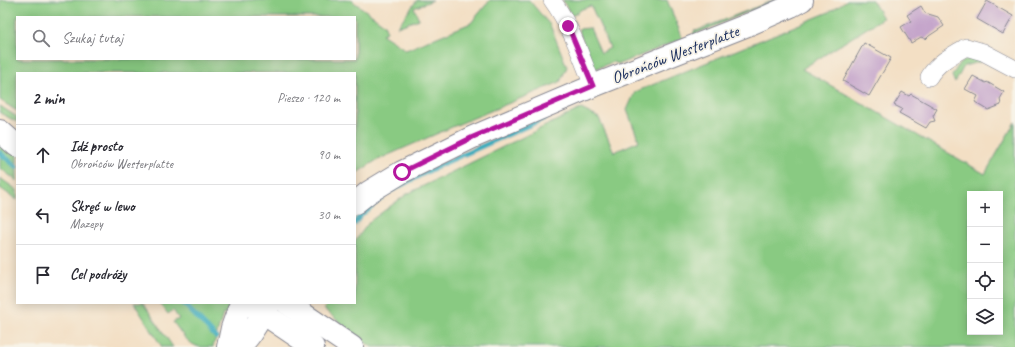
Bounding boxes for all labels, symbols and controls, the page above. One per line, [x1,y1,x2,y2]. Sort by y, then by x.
search box [16,16,356,60]
route end [559,17,577,35]
street label: Obrońców Westerplatte [609,20,743,88]
icon: search [30,27,52,49]
text: Szukaj tutaj [62,29,123,48]
text: 2 min [32,88,65,109]
text: Pieszo · 120 m [277,90,340,106]
text: Idź prosto [70,137,123,156]
icon: ahead [32,144,54,166]
text: 90 m [318,147,340,163]
text: Obrońców Westerplatte [70,156,173,172]
route start [393,163,411,181]
map controls [967,191,1003,335]
button: + [967,191,1003,227]
text: Skręć w lewo [70,197,135,216]
icon: left [32,204,54,226]
text: 30 m [318,207,340,223]
text: Mazepy [70,216,103,232]
button: − [967,227,1003,263]
button: locate [967,263,1003,299]
icon: arrive [32,264,54,286]
text: Cel podróży [70,265,126,284]
button: layers [967,299,1003,335]

